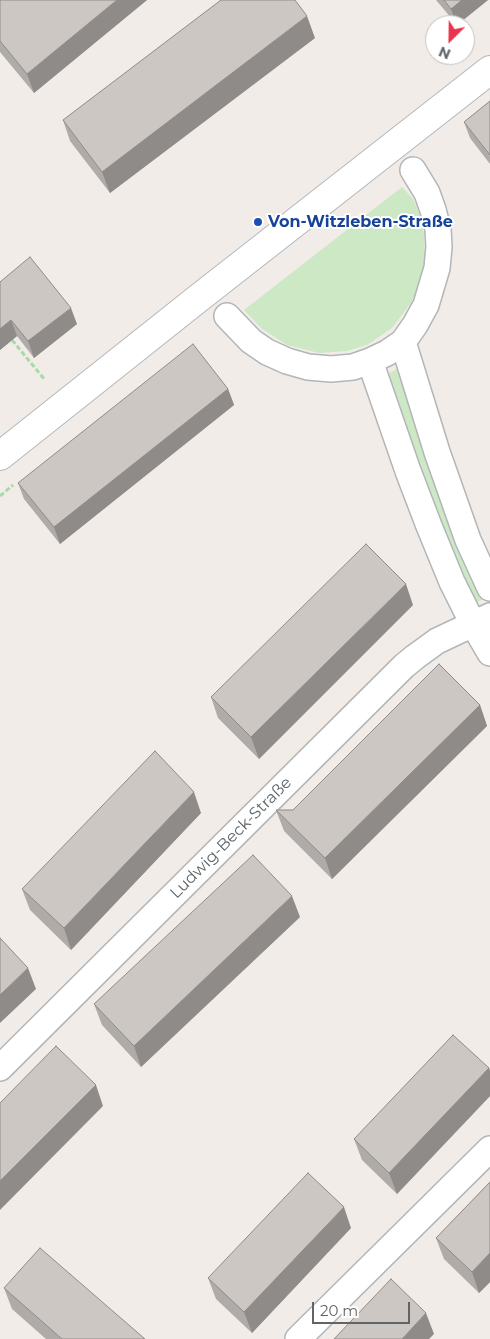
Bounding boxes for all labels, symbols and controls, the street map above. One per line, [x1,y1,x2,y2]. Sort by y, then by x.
north arrow [425,15,475,65]
text: N [436,42,453,63]
place label: Von-Witzleben-Straße [268,212,453,232]
marker: Von-Witzleben-Straße [252,216,264,228]
street label: Ludwig-Beck-Straße [166,773,296,903]
scale bar [315,1292,412,1324]
text: 20 m [320,1301,358,1320]

